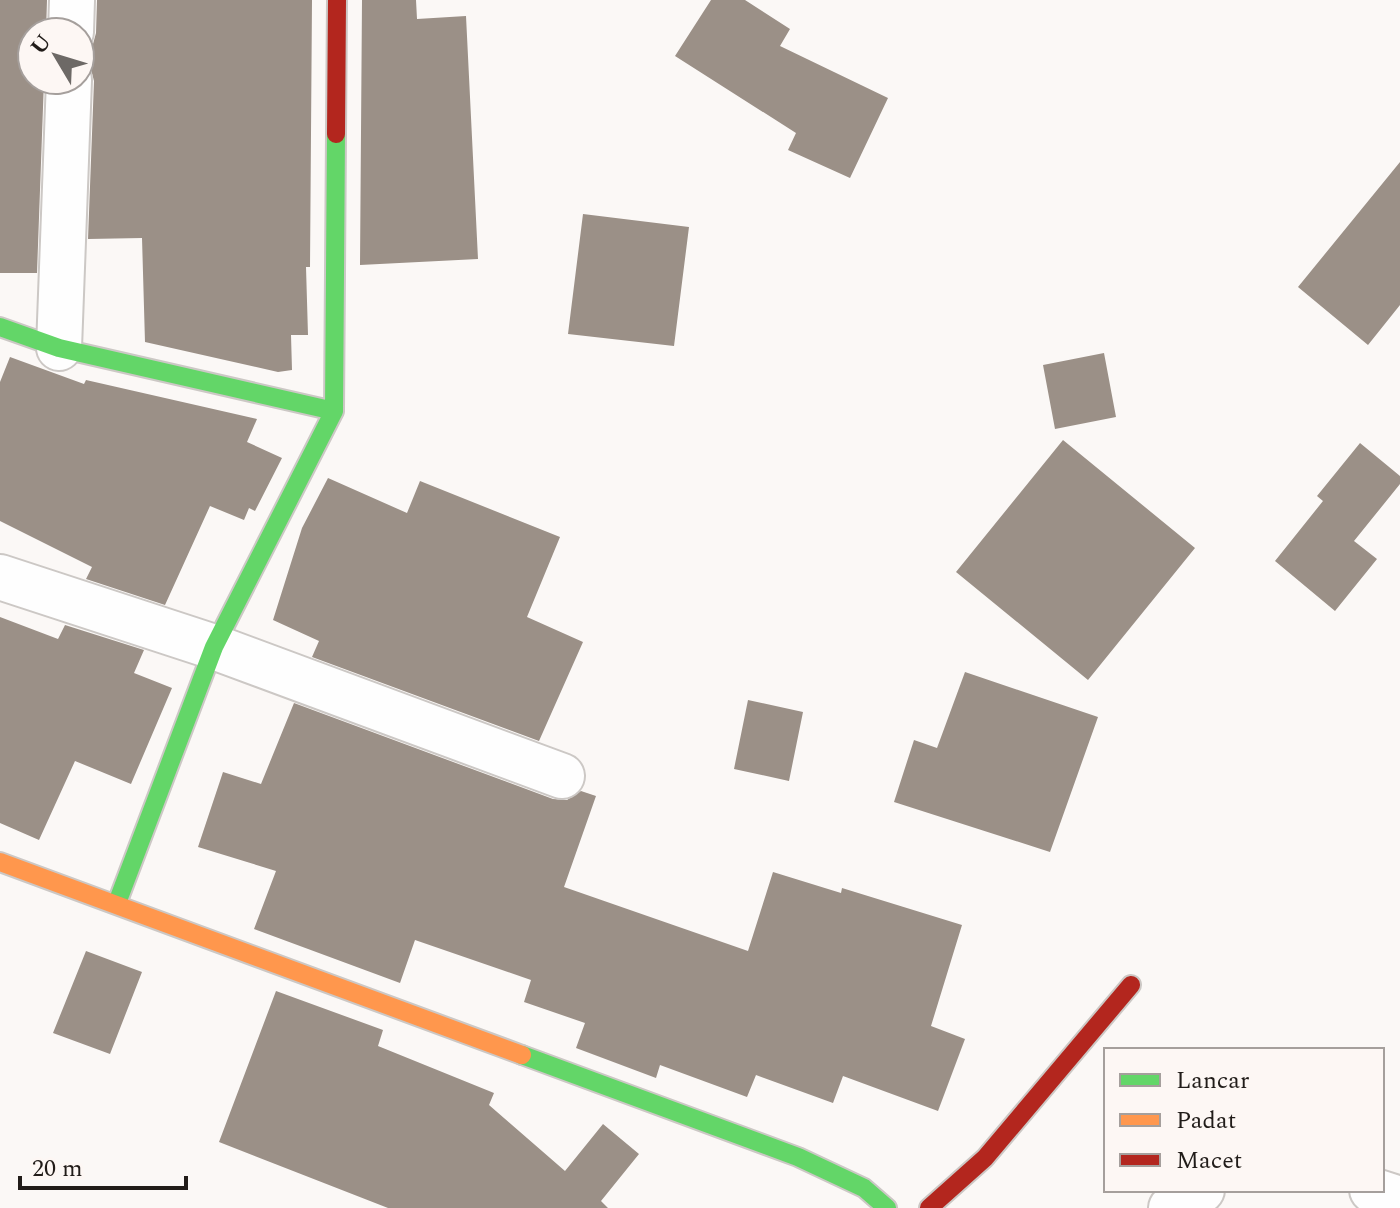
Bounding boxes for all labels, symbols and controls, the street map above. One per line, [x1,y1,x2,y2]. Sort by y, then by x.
north arrow [16,16,96,96]
text: U [23,27,60,62]
legend [1104,1048,1384,1192]
text: Lancar [1176,1063,1250,1099]
text: Padat [1176,1103,1236,1139]
scale bar [20,1140,186,1190]
text: Macet [1176,1143,1242,1179]
text: 20 m [32,1151,83,1187]

